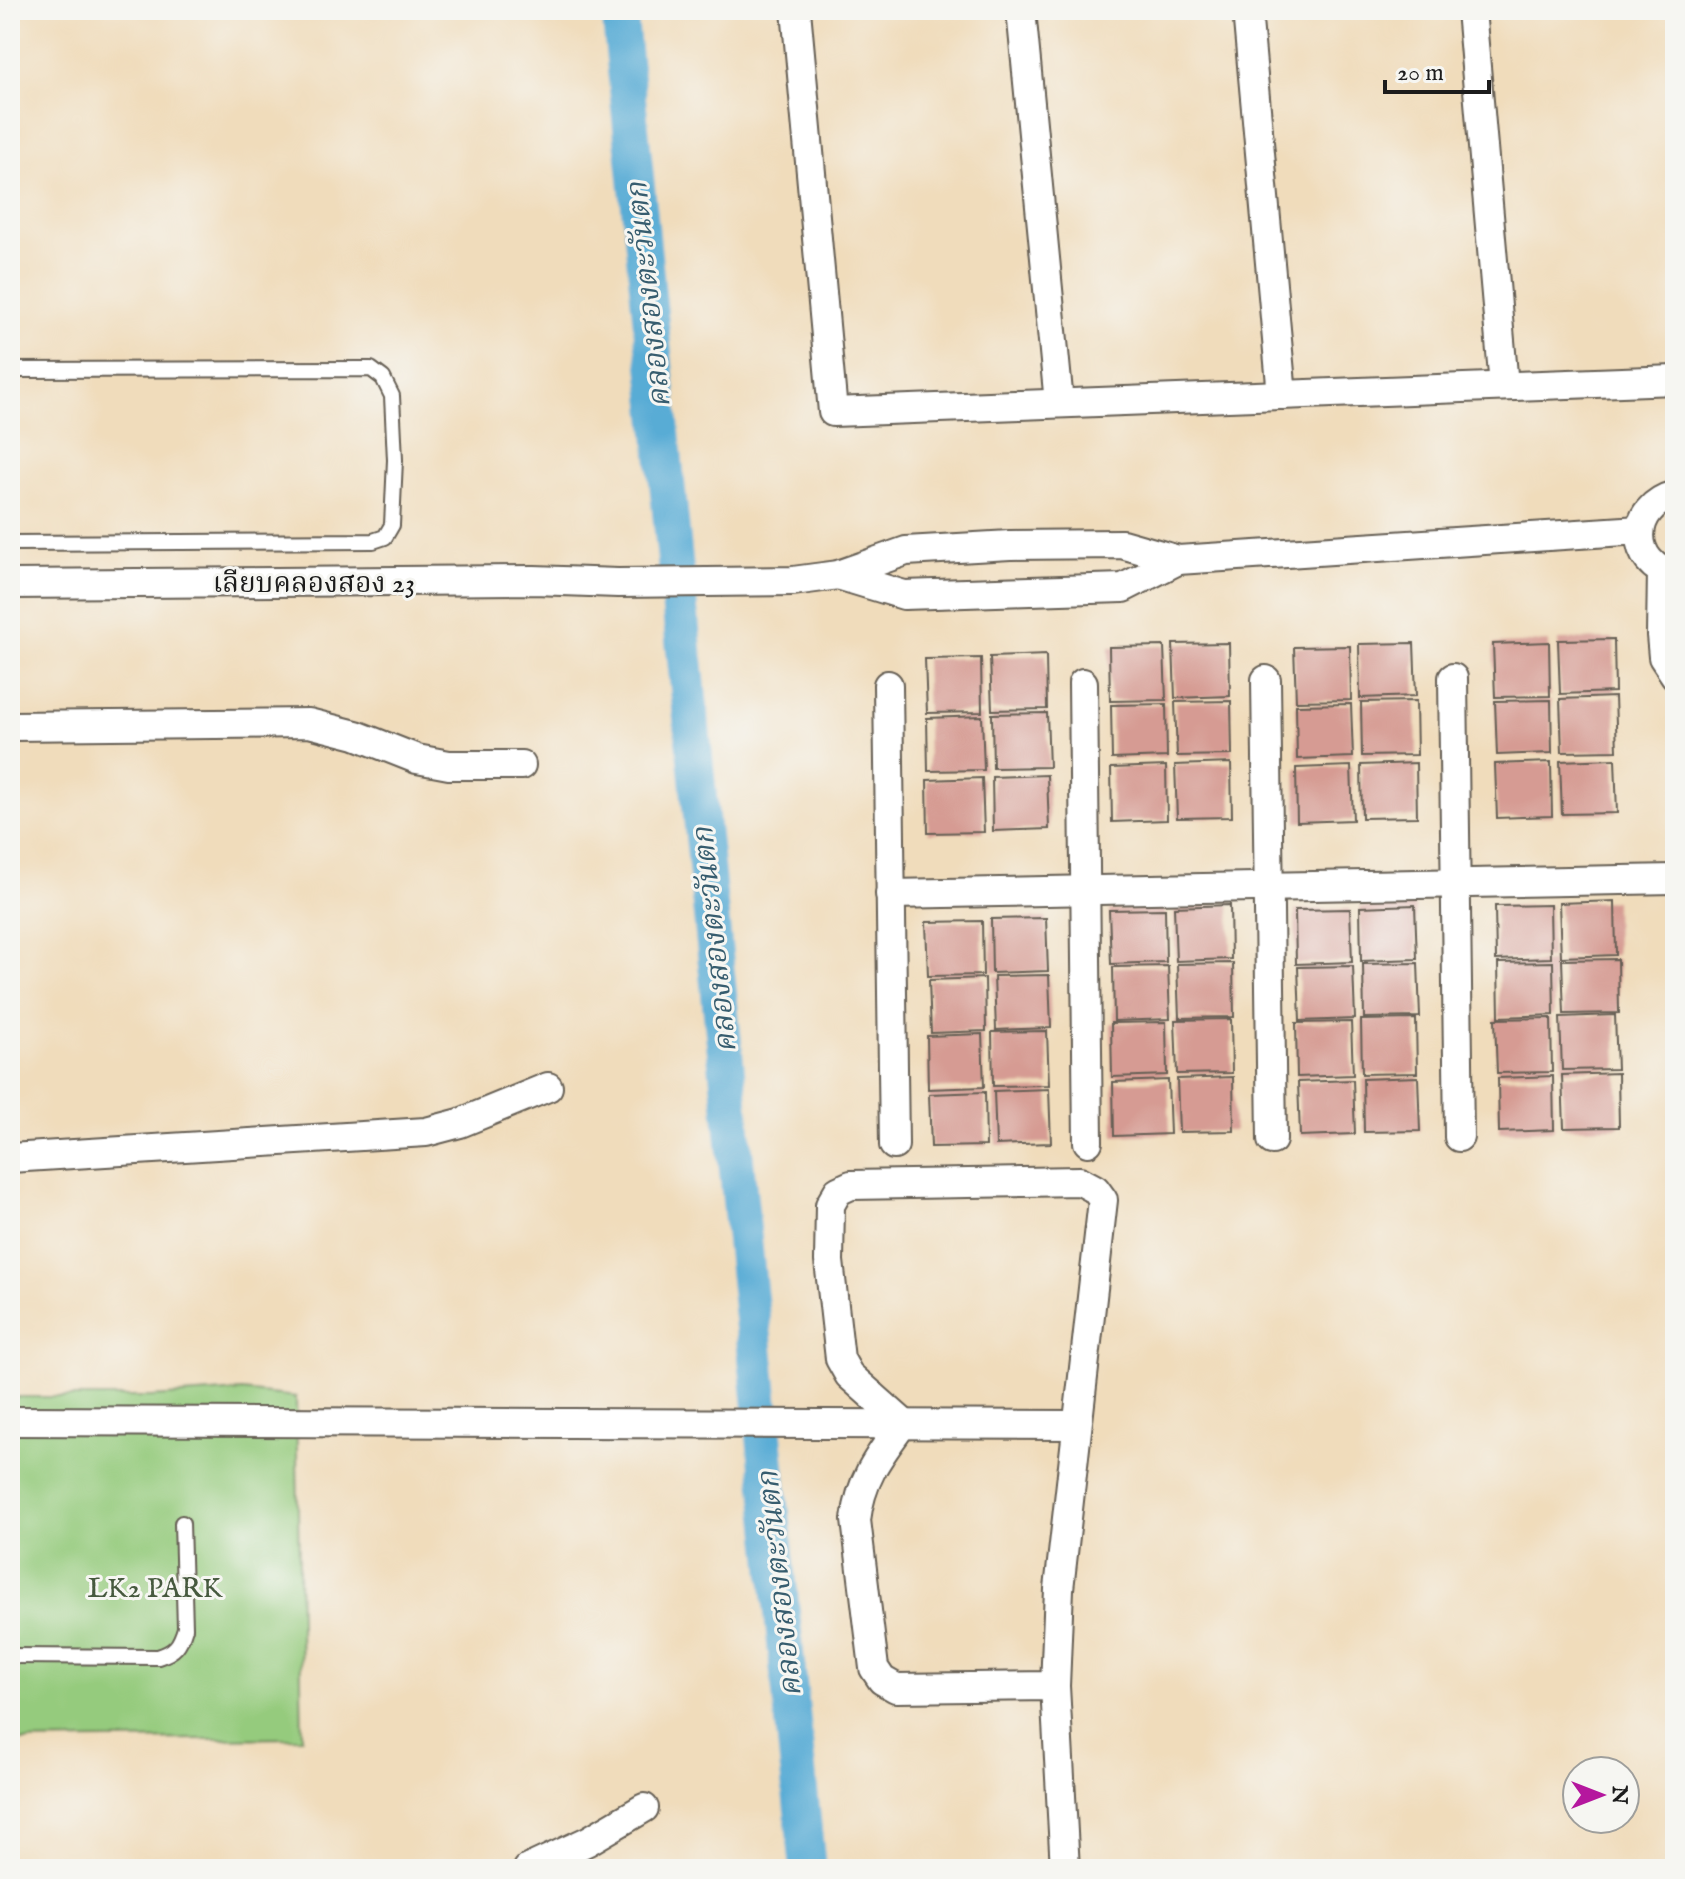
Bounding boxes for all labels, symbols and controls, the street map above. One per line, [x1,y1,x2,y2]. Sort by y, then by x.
scale bar [1385,44,1489,94]
text: 20 m [1397,58,1444,89]
water label: คลองสองตะวันตก [619,179,681,409]
street label: เลียบคลองสอง 23 [213,567,415,602]
water label: คลองสองตะวันตก [685,824,747,1054]
water label: คลองสองตะวันตก [750,1468,812,1698]
park label: LK2 PARK [88,1572,223,1607]
north arrow [1561,1755,1641,1835]
text: N [1605,1784,1633,1805]

